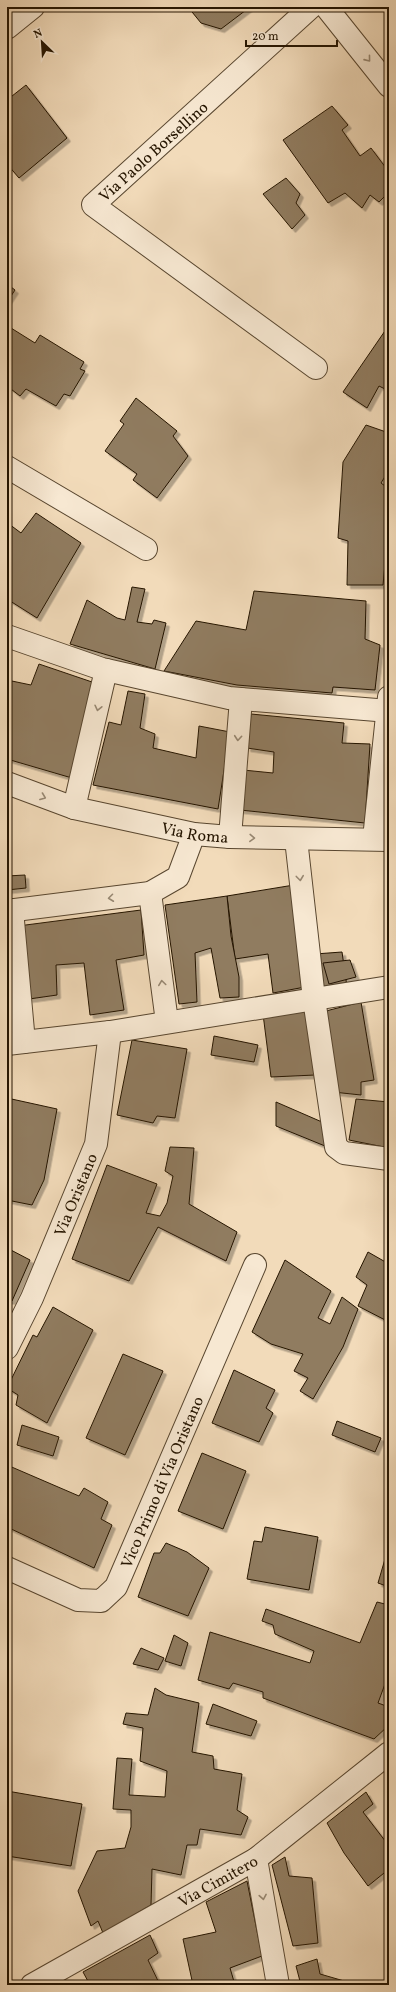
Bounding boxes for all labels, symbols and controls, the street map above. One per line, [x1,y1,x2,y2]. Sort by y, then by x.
north arrow [22,22,62,62]
scale bar [246,22,337,48]
text: N [32,26,45,43]
text: 20 m [252,29,279,45]
one-way arrow [363,55,370,62]
street label: Via Paolo Borsellino [95,97,214,208]
one-way arrow [94,705,102,712]
one-way arrow [233,735,242,741]
one-way arrow [40,792,47,800]
street label: Via Roma [159,818,229,850]
one-way arrow [249,834,255,842]
one-way arrow [295,875,304,881]
one-way arrow [108,893,115,902]
one-way arrow [158,980,167,986]
street label: Via Oristano [50,1150,104,1240]
street label: Vico Primo di Via Oristano [116,1393,210,1572]
street label: Via Cimitero [175,1851,263,1914]
one-way arrow [258,1894,267,1901]

